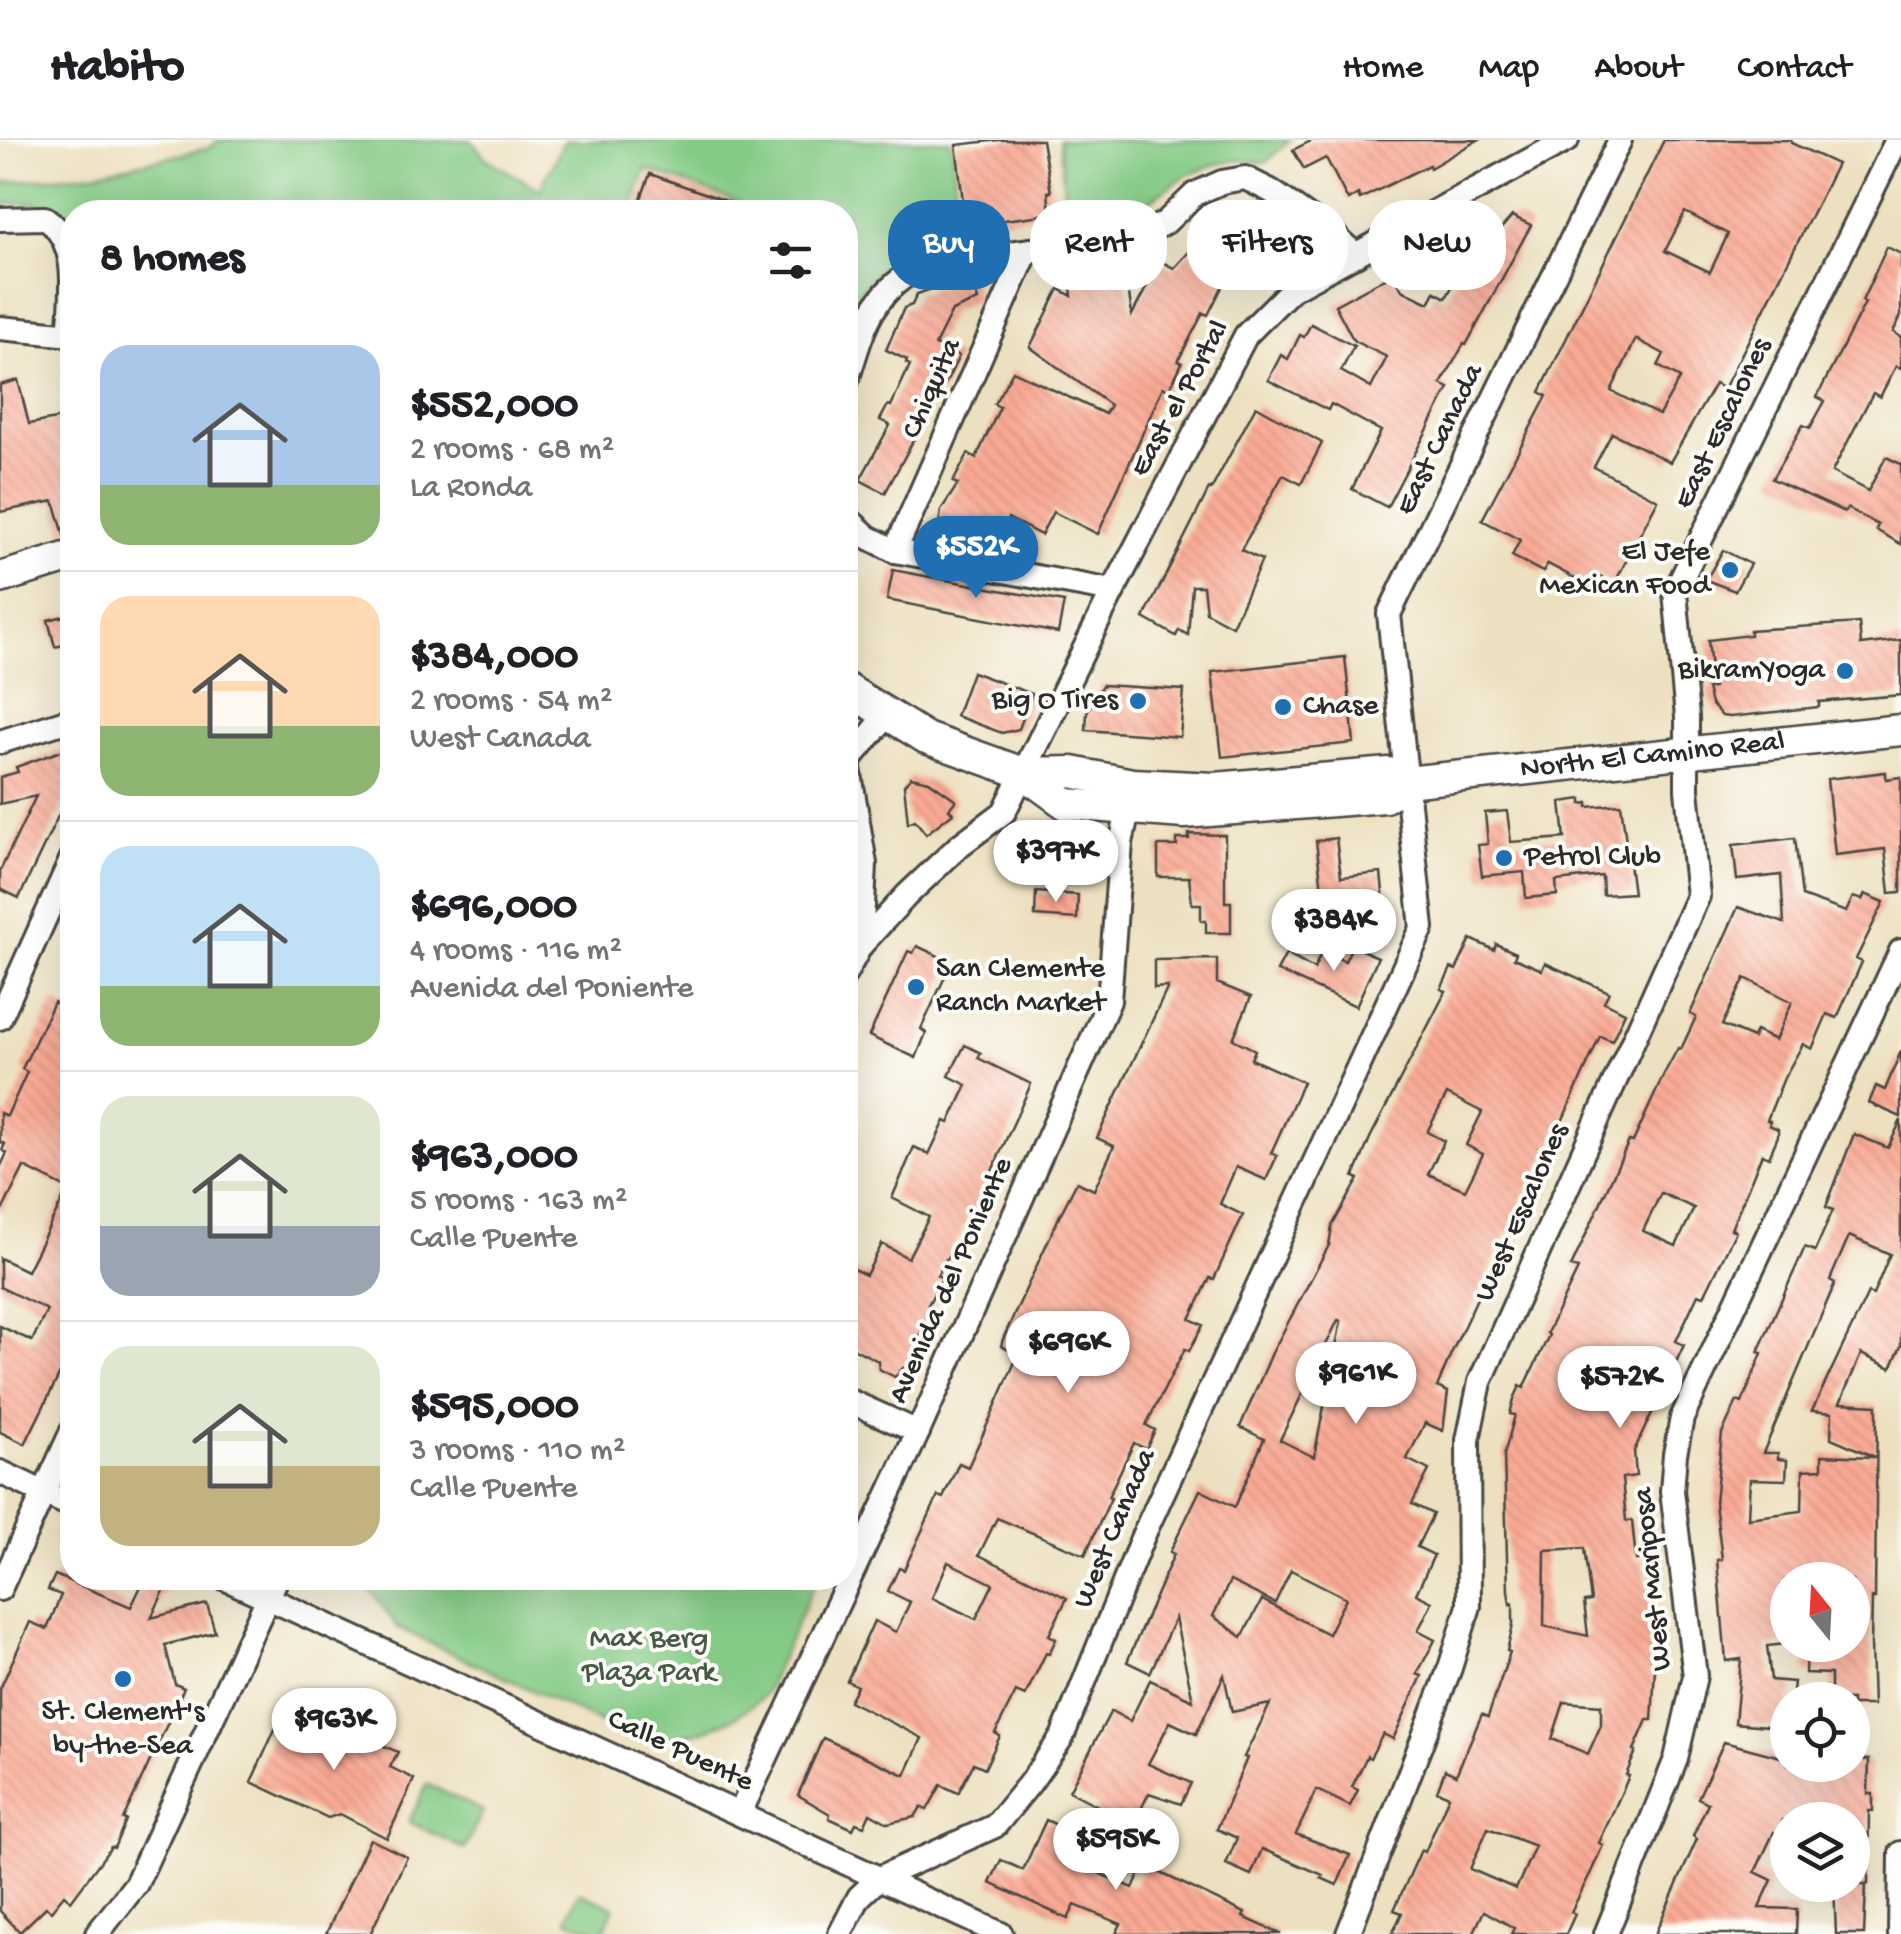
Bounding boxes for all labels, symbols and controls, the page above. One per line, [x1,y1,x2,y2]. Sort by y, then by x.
text: Habito [50,41,184,98]
text: Home [1342,49,1423,90]
text: Map [1478,49,1539,90]
text: About [1594,49,1682,90]
text: Contact [1737,49,1851,90]
chip: Buy [888,200,1010,290]
chip: Rent [1030,200,1167,290]
chip: Filters [1187,200,1348,290]
chip: New [1368,200,1506,290]
icon: filters [763,233,818,288]
text: 8 homes [100,236,244,285]
street label: East el Portal [1124,315,1238,483]
street label: Chiquita [895,332,971,445]
street label: East Escalones [1668,332,1781,515]
street label: East Canada [1389,358,1493,521]
text: $552,000 [410,383,578,432]
icon: home [180,385,300,505]
text: 2 rooms · 68 m² [410,432,614,470]
text: La Ronda [410,470,532,508]
pin: $552K [906,516,1046,601]
text: $552K [935,529,1017,567]
place label: El Jefe Mexican Food [1539,536,1712,605]
marker: El Jefe Mexican Food [1719,559,1741,581]
text: $384,000 [410,634,578,683]
icon: home [180,636,300,756]
place label: BikramYoga [1677,654,1826,689]
marker: BikramYoga [1834,660,1856,682]
text: 2 rooms · 54 m² [410,683,612,721]
place label: Big O Tires [991,684,1119,719]
marker: Big O Tires [1127,690,1149,712]
place label: Chase [1303,690,1379,725]
marker: Chase [1272,696,1294,718]
text: West Canada [410,721,591,759]
street label: North El Camino Real [1518,725,1787,787]
pin: $397K [986,820,1126,905]
text: $397K [1015,833,1097,871]
place label: Petrol Club [1523,841,1661,876]
marker: Petrol Club [1493,847,1515,869]
text: $696,000 [410,884,577,933]
icon: home [180,886,300,1006]
pin: $384K [1264,889,1404,974]
text: $384K [1293,902,1375,940]
text: 4 rooms · 116 m² [410,933,622,971]
place label: San Clemente Ranch Market [936,953,1108,1022]
text: Avenida del Poniente [410,971,693,1009]
marker: San Clemente Ranch Market [905,976,927,998]
street label: West Escalones [1468,1118,1578,1307]
text: $963,000 [410,1134,578,1183]
icon: home [180,1136,300,1256]
street label: Avenida del Poniente [882,1152,1022,1409]
text: 5 rooms · 163 m² [410,1183,627,1221]
text: Calle Puente [410,1221,577,1259]
pin: $696K [998,1311,1138,1396]
text: $696K [1028,1324,1108,1362]
pin: $961K [1286,1342,1426,1427]
pin: $572K [1550,1346,1690,1431]
text: $961K [1317,1355,1395,1393]
text: $572K [1579,1359,1661,1397]
text: $595,000 [410,1384,579,1433]
icon: home [180,1386,300,1506]
text: 3 rooms · 110 m² [410,1433,625,1471]
street label: West Canada [1067,1443,1166,1614]
text: Calle Puente [410,1471,577,1509]
street label: West Mariposa [1627,1484,1681,1672]
north arrow [1770,1562,1870,1662]
map controls [1770,1562,1870,1902]
park label: Max Berg Plaza Park [581,1623,719,1692]
marker: St. Clement's by-the-Sea [112,1668,134,1690]
button: locate [1770,1682,1870,1782]
pin: $963K [264,1688,404,1773]
place label: St. Clement's by-the-Sea [42,1696,205,1765]
text: $963K [294,1701,374,1739]
street label: Calle Puente [602,1703,759,1801]
button: layers [1770,1802,1870,1902]
pin: $595K [1046,1808,1186,1893]
text: $595K [1075,1821,1157,1859]

